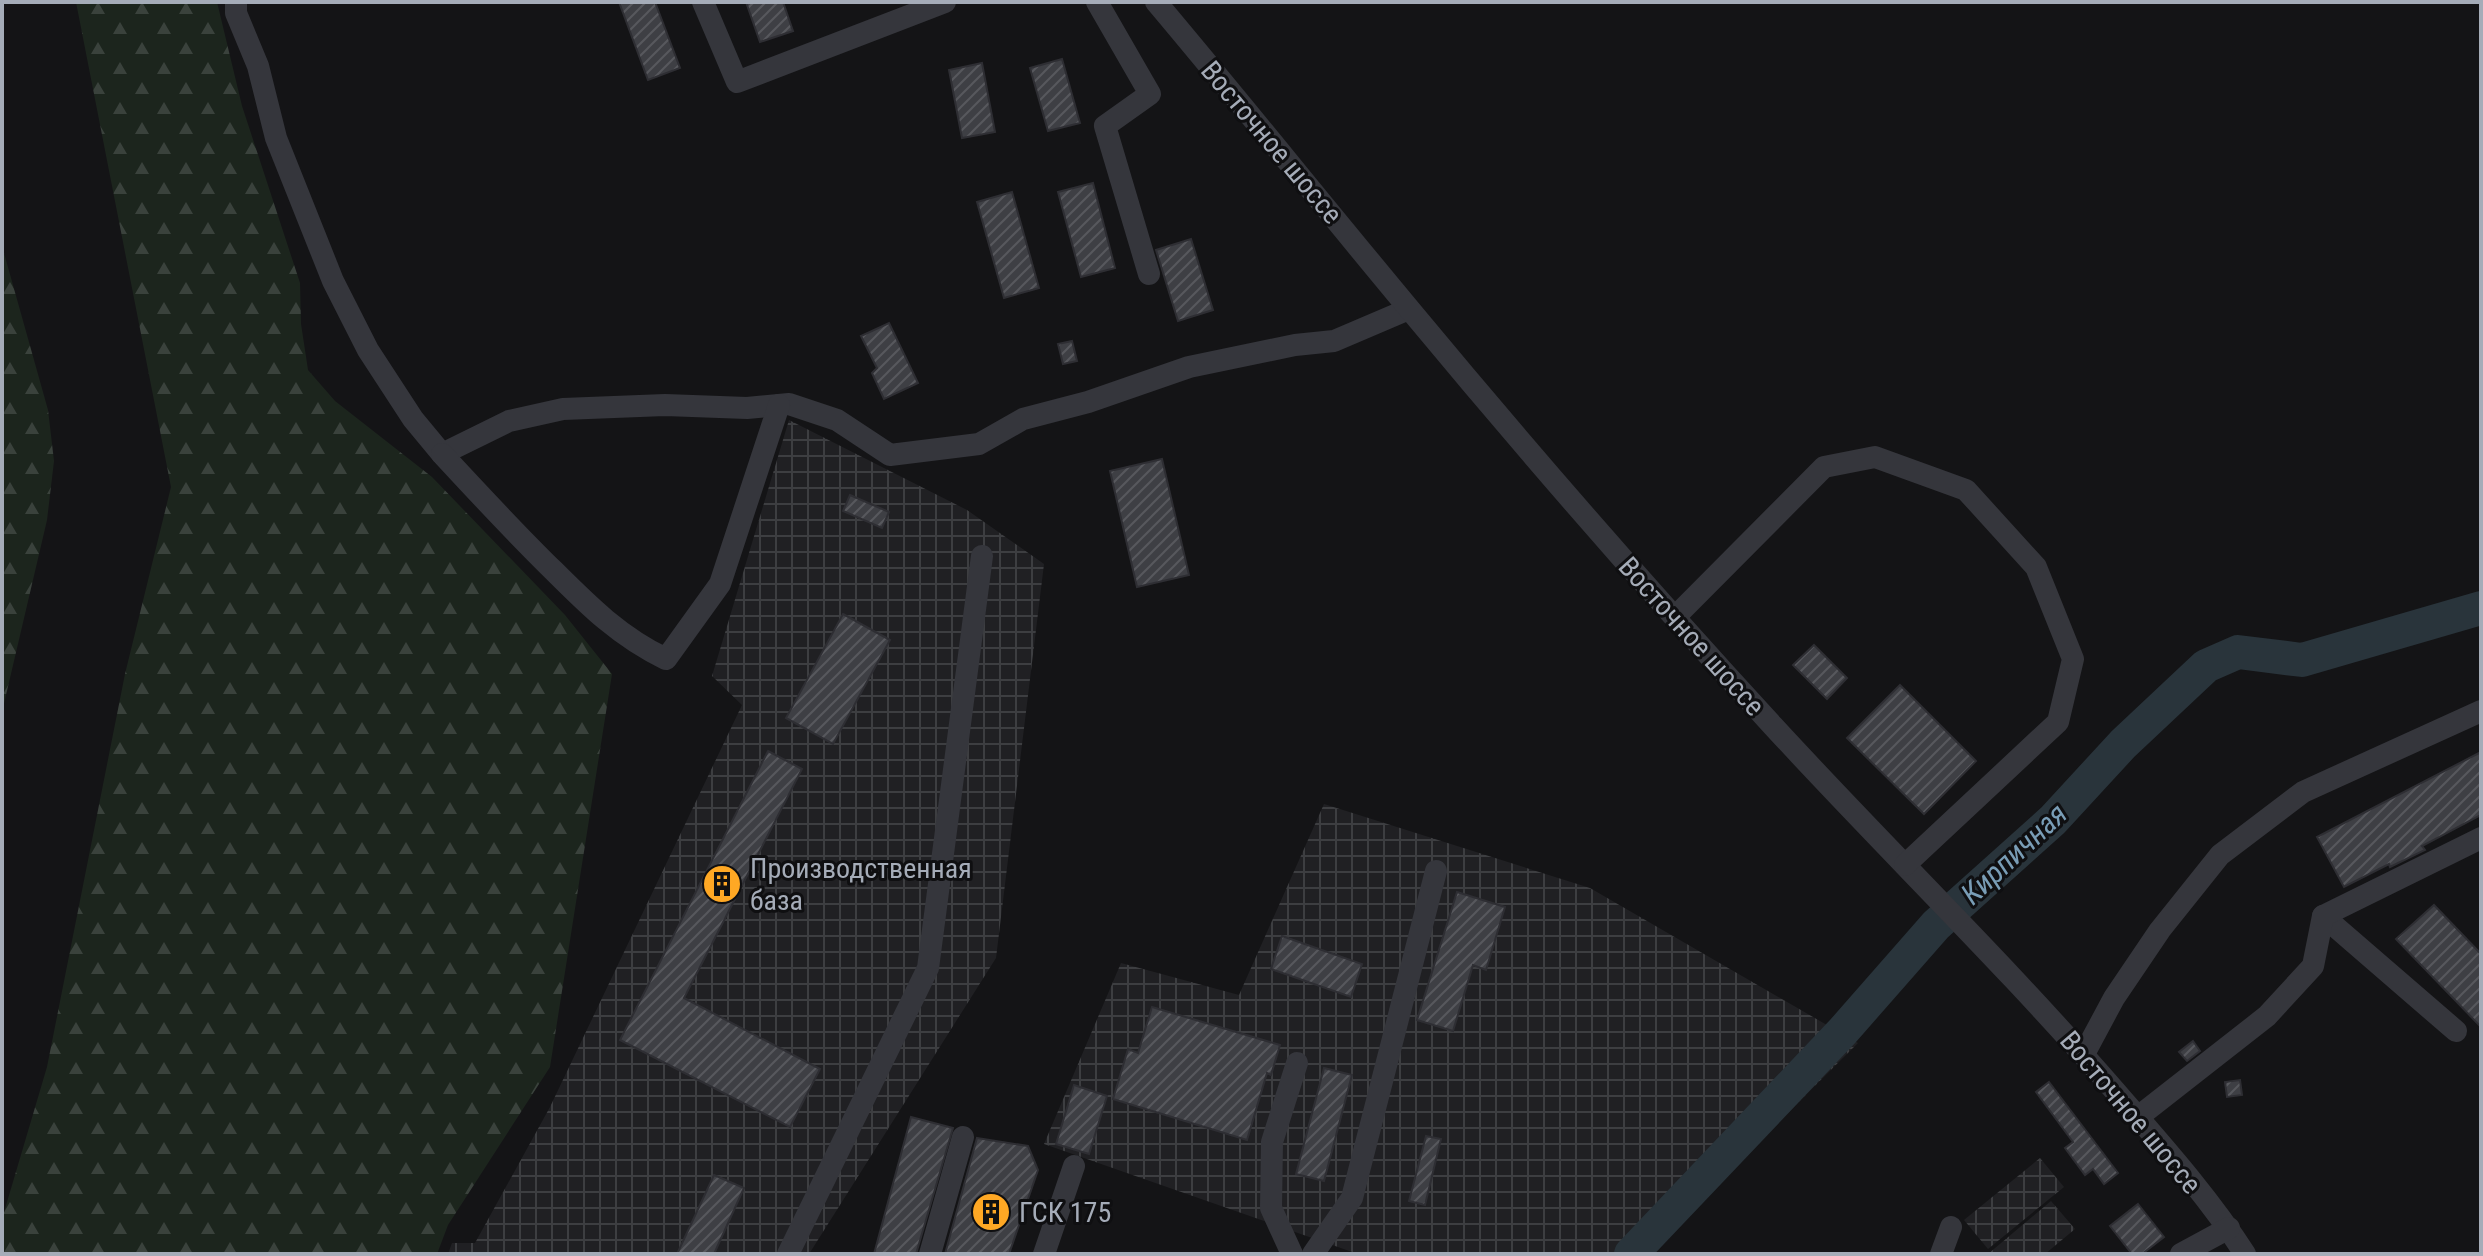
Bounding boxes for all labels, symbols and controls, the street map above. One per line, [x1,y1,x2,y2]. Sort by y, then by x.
street label: Восточное шоссе [1194,54,1349,230]
street label: Восточное шоссе [1612,550,1771,722]
water label: Кирпичная [1954,796,2074,911]
place label: Производственная база [750,852,972,917]
building icon: Производственная база [701,863,743,905]
street label: Восточное шоссе [2053,1024,2208,1200]
building icon: ГСК 175 [970,1191,1012,1233]
place label: ГСК 175 [1019,1196,1111,1229]

